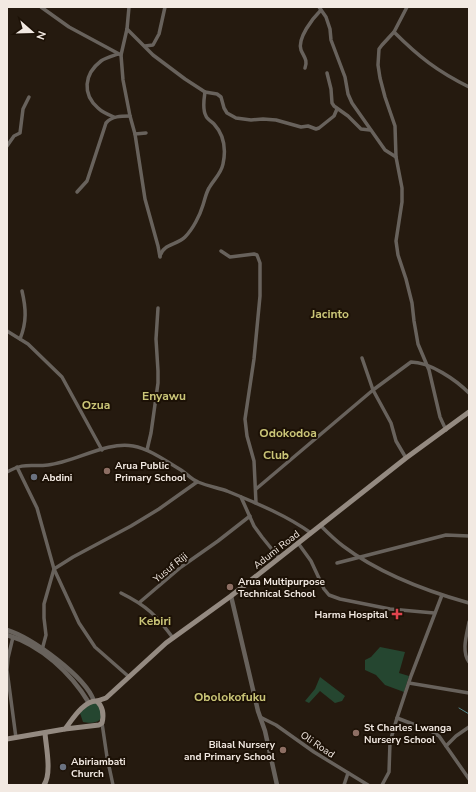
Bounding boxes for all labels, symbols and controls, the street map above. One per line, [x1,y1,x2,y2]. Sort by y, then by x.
north arrow [12,12,52,52]
text: N [32,29,49,42]
district label: Jacinto [310,306,349,322]
district label: Enyawu [142,388,186,404]
district label: Ozua [82,397,110,413]
district label: Odokodoa [259,425,317,441]
district label: Club [263,447,289,463]
place label: Arua Public Primary School [115,459,187,485]
marker: Arua Public Primary School [102,466,112,476]
place label: Abdini [42,471,72,485]
marker: Abdini [29,472,39,482]
street label: Adumi Road [250,527,303,572]
street label: Yusuf Riji [150,549,191,587]
place label: Arua Multipurpose Technical School [238,575,326,601]
marker: Arua Multipurpose Technical School [225,582,235,592]
place label: Harma Hospital [315,608,389,622]
marker: Harma Hospital [391,608,403,620]
district label: Kebiri [139,613,171,629]
district label: Obolokofuku [194,689,266,705]
place label: St Charles Lwanga Nursery School [364,721,451,747]
street label: Oli Road [297,728,338,762]
marker: St Charles Lwanga Nursery School [351,728,361,738]
place label: Bilaal Nursery and Primary School [184,738,276,764]
marker: Bilaal Nursery and Primary School [278,745,288,755]
place label: Abiriambati Church [71,755,126,781]
marker: Abiriambati Church [58,762,68,772]

